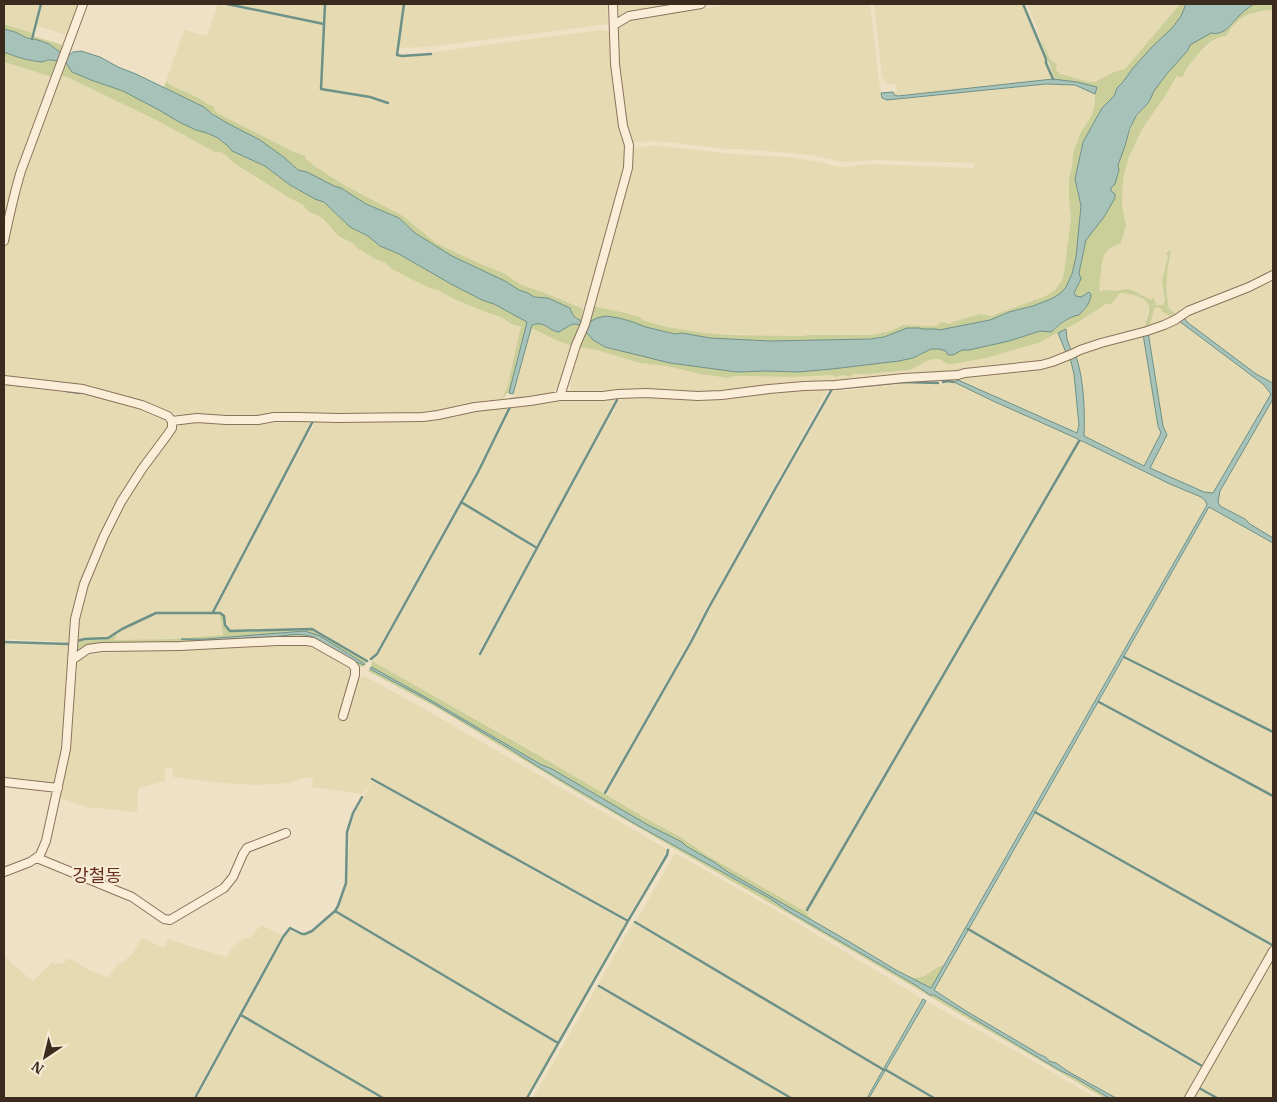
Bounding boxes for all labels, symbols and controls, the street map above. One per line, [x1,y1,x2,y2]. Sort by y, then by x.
district label: 강철동 [72,864,122,887]
north arrow [20,1032,70,1082]
text: N [28,1057,47,1078]

